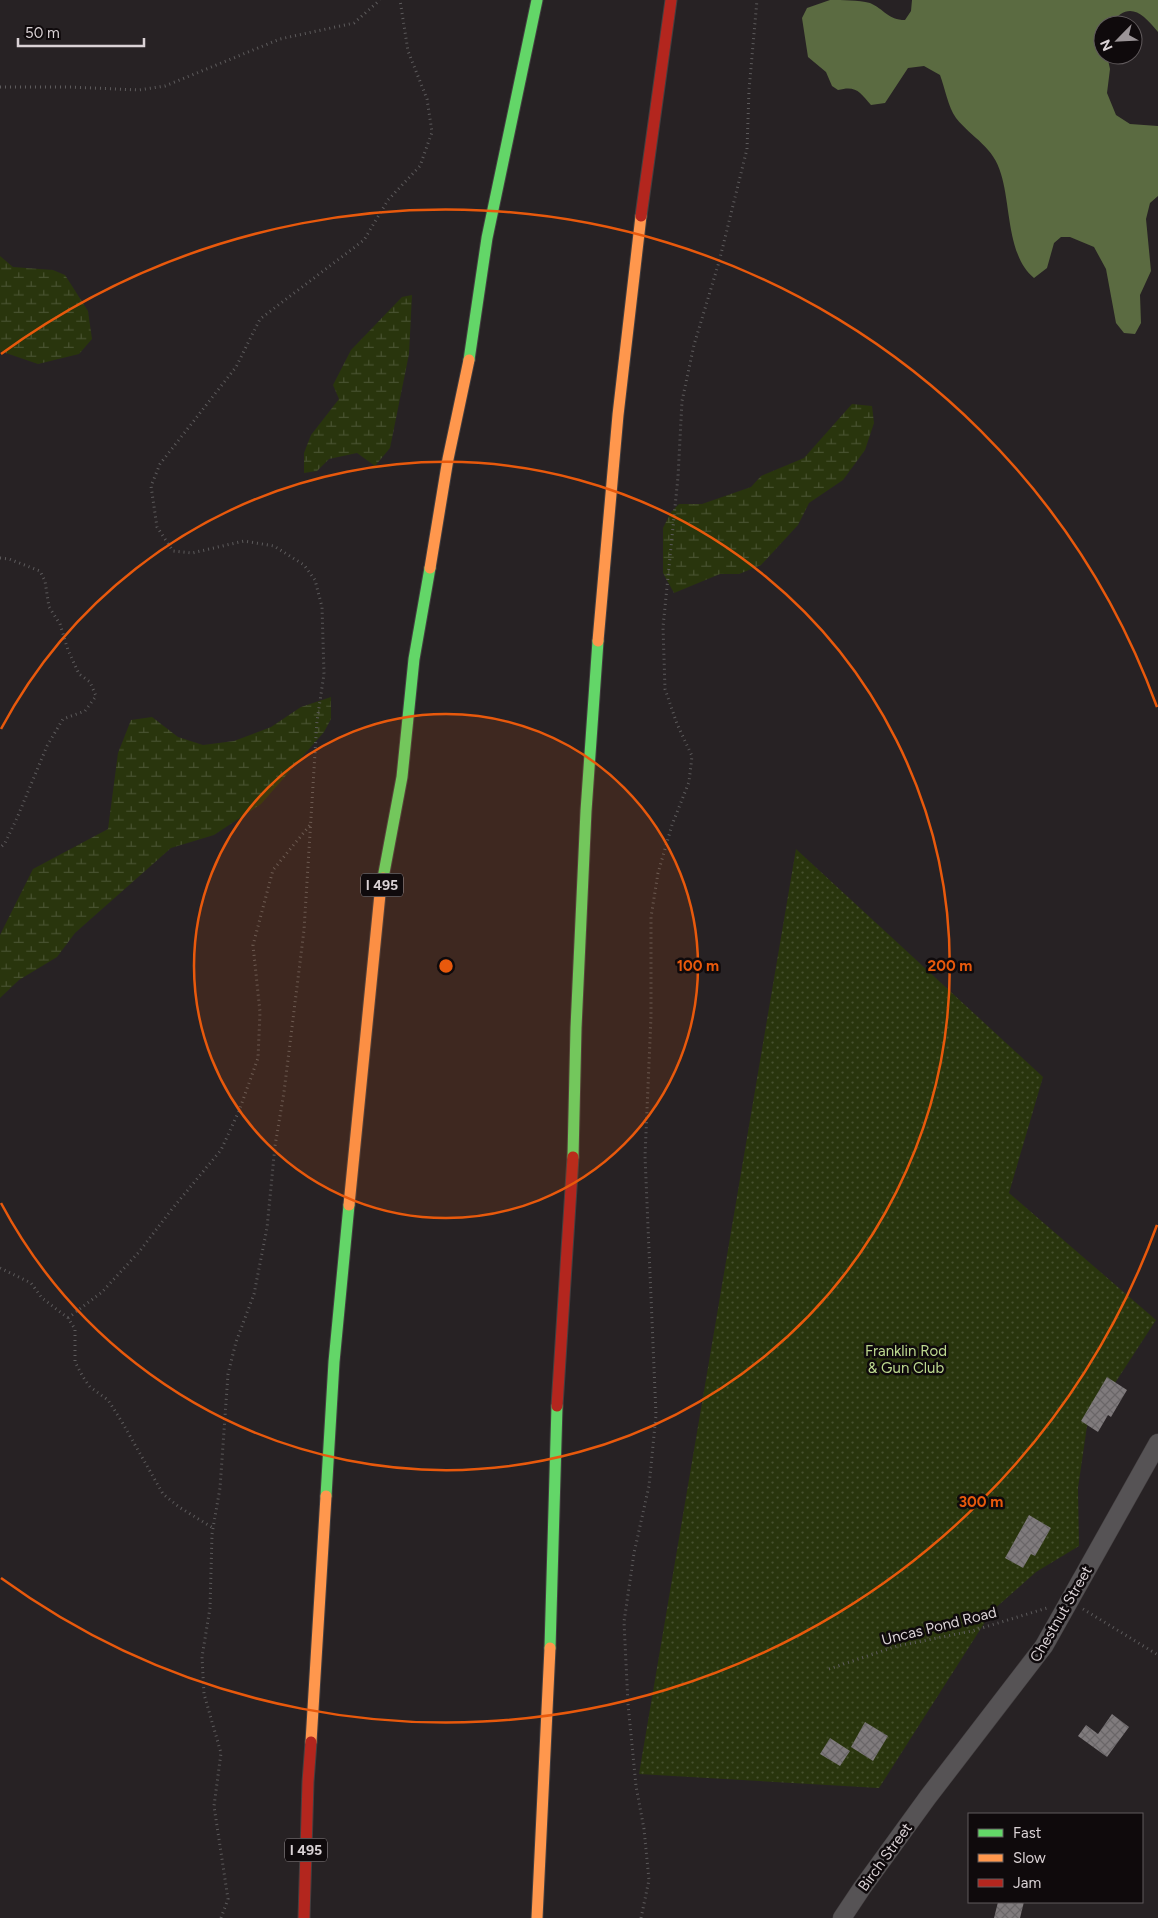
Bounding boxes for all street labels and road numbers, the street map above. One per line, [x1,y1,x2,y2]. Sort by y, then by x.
road number: I 495 [361,874,403,896]
street label: Chestnut Street [1026,1562,1096,1665]
street label: Uncas Pond Road [880,1603,998,1649]
street label: Birch Street [854,1819,916,1895]
road number: I 495 [285,1838,327,1862]

